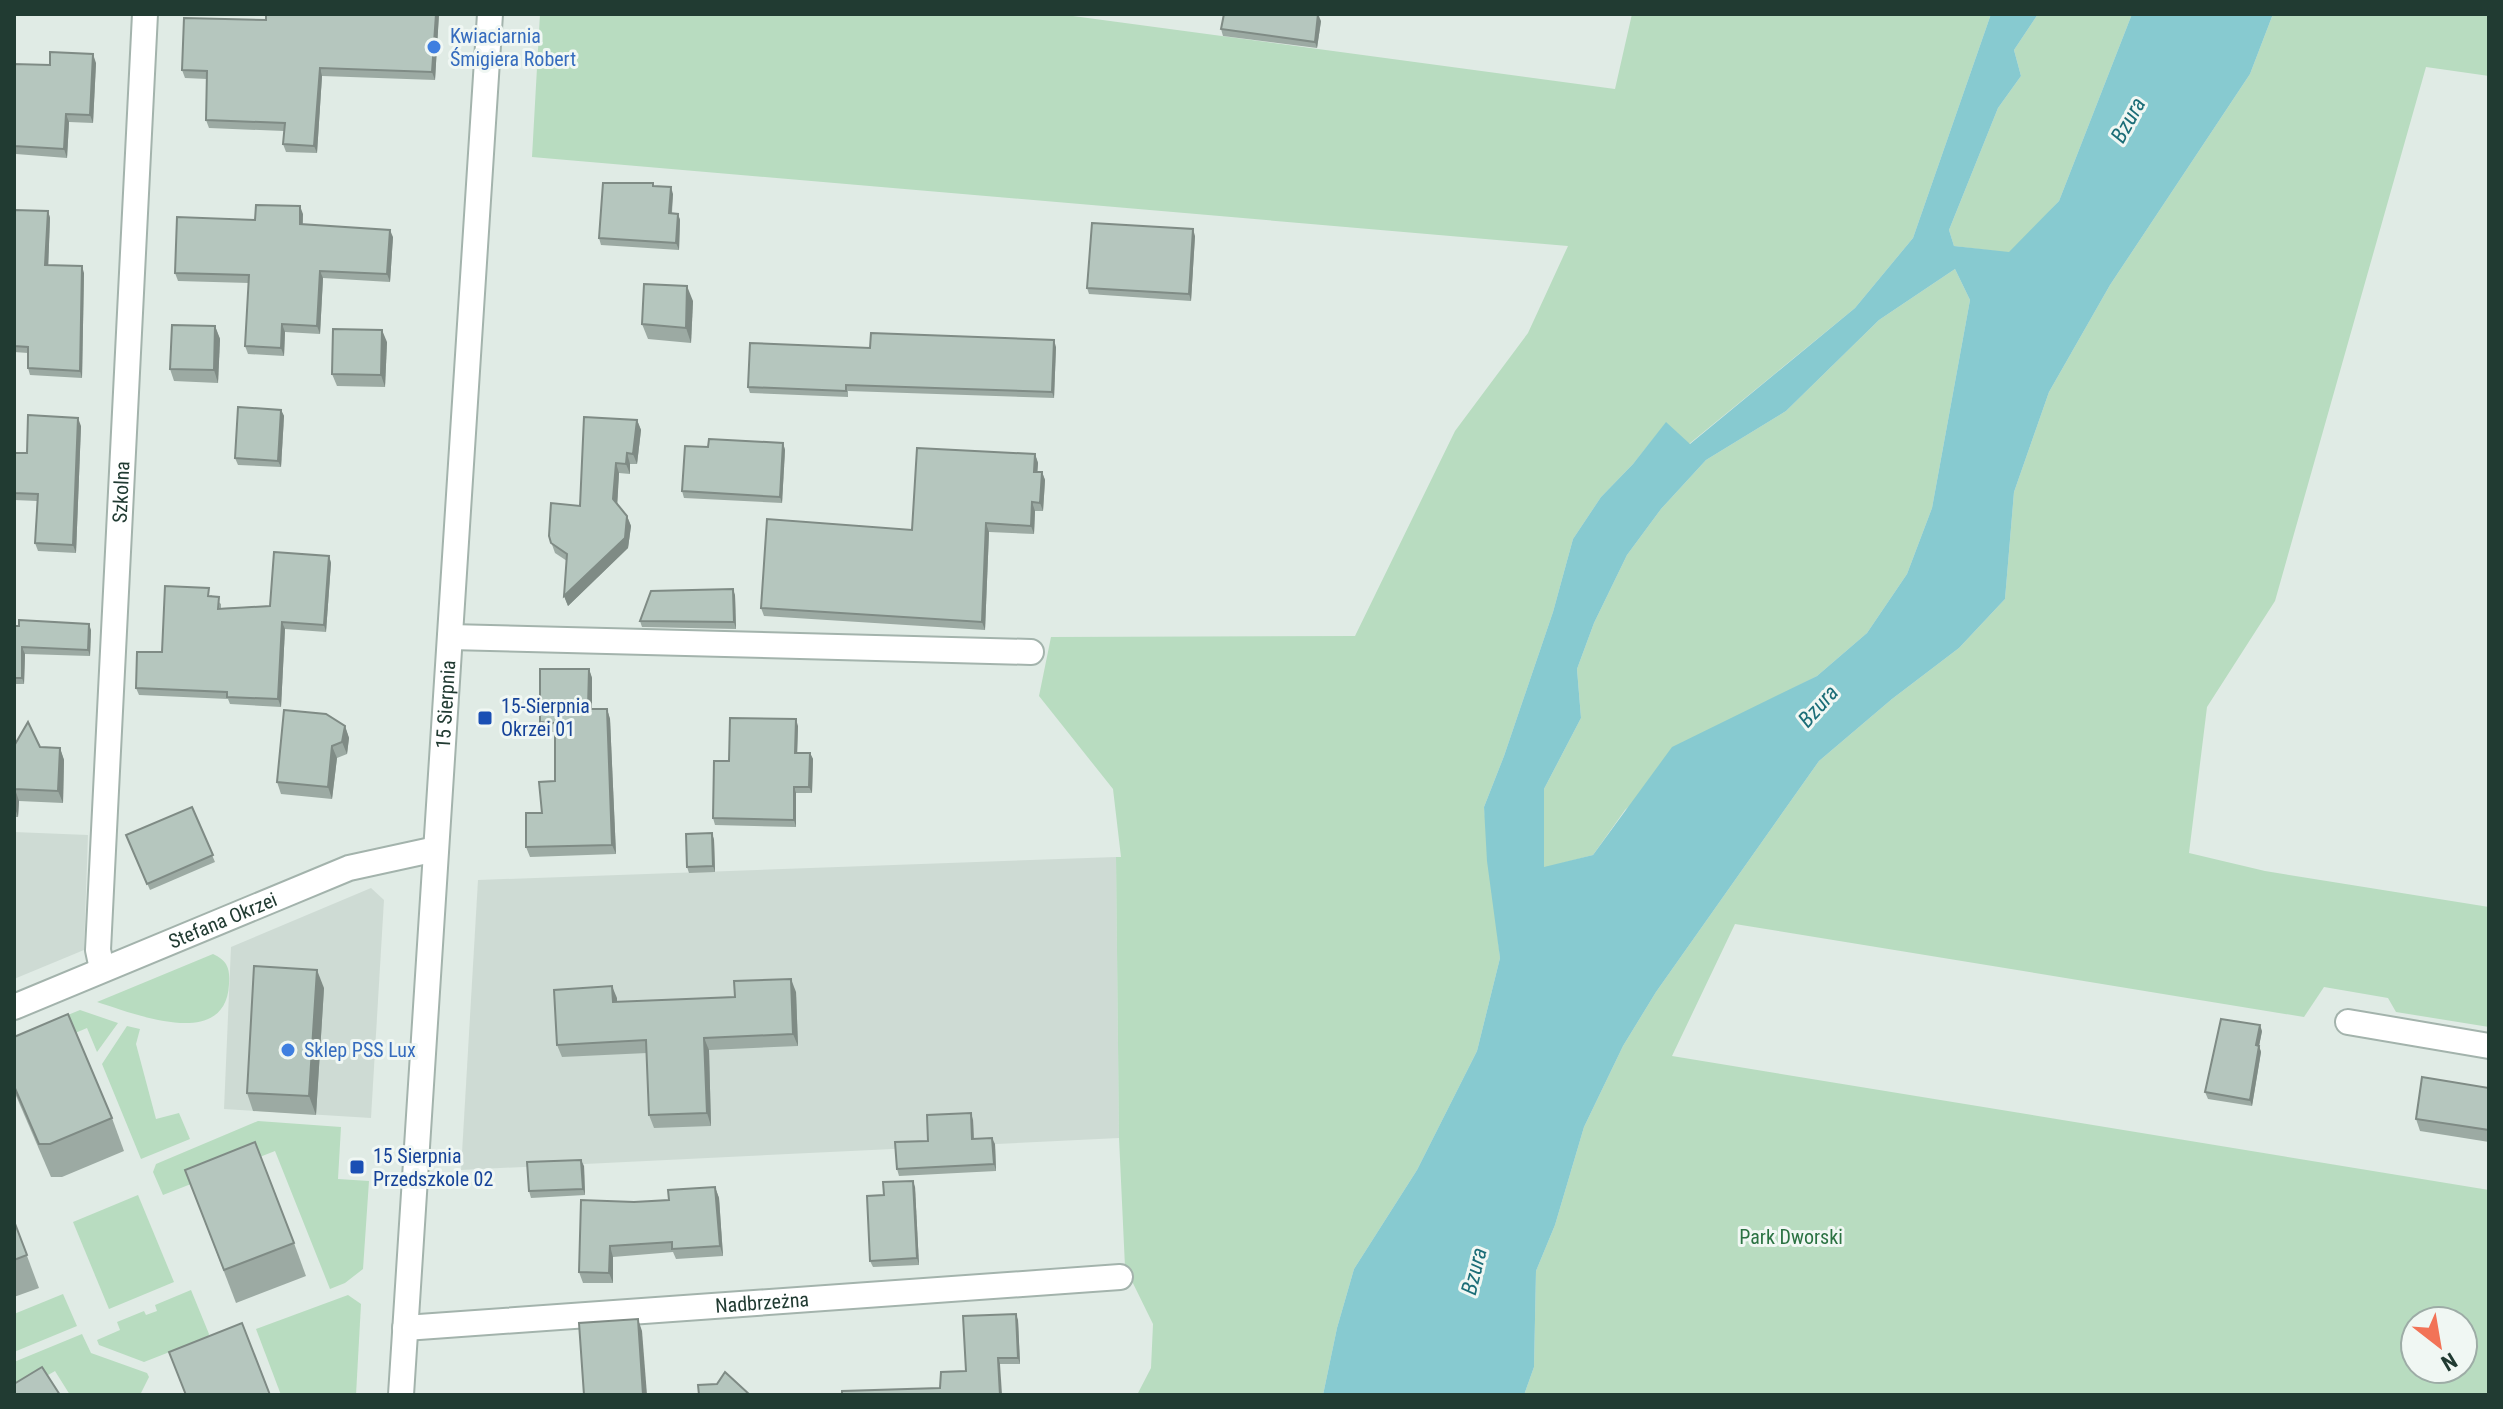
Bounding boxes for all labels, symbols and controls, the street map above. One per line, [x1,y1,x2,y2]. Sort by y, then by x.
place label: Kwiaciarnia Śmigiera Robert [450,24,576,71]
marker: Kwiaciarnia Śmigiera Robert [425,38,443,56]
water label: Bzura [2106,93,2150,147]
street label: Szkolna [107,460,135,524]
street label: 15 Sierpnia [431,659,460,749]
water label: Bzura [1793,680,1843,732]
place label: 15-Sierpnia Okrzei 01 [501,694,590,741]
marker: 15-Sierpnia Okrzei 01 [476,709,494,727]
street label: Stefana Okrzei [165,887,281,954]
place label: Sklep PSS Lux [304,1038,416,1062]
marker: Sklep PSS Lux [279,1041,297,1059]
place label: 15 Sierpnia Przedszkole 02 [373,1144,493,1191]
marker: 15 Sierpnia Przedszkole 02 [348,1158,366,1176]
park label: Park Dworski [1739,1225,1843,1249]
water label: Bzura [1456,1245,1492,1297]
street label: Nadbrzeżna [714,1287,810,1318]
north arrow [2399,1305,2479,1385]
text: N [2437,1348,2461,1376]

